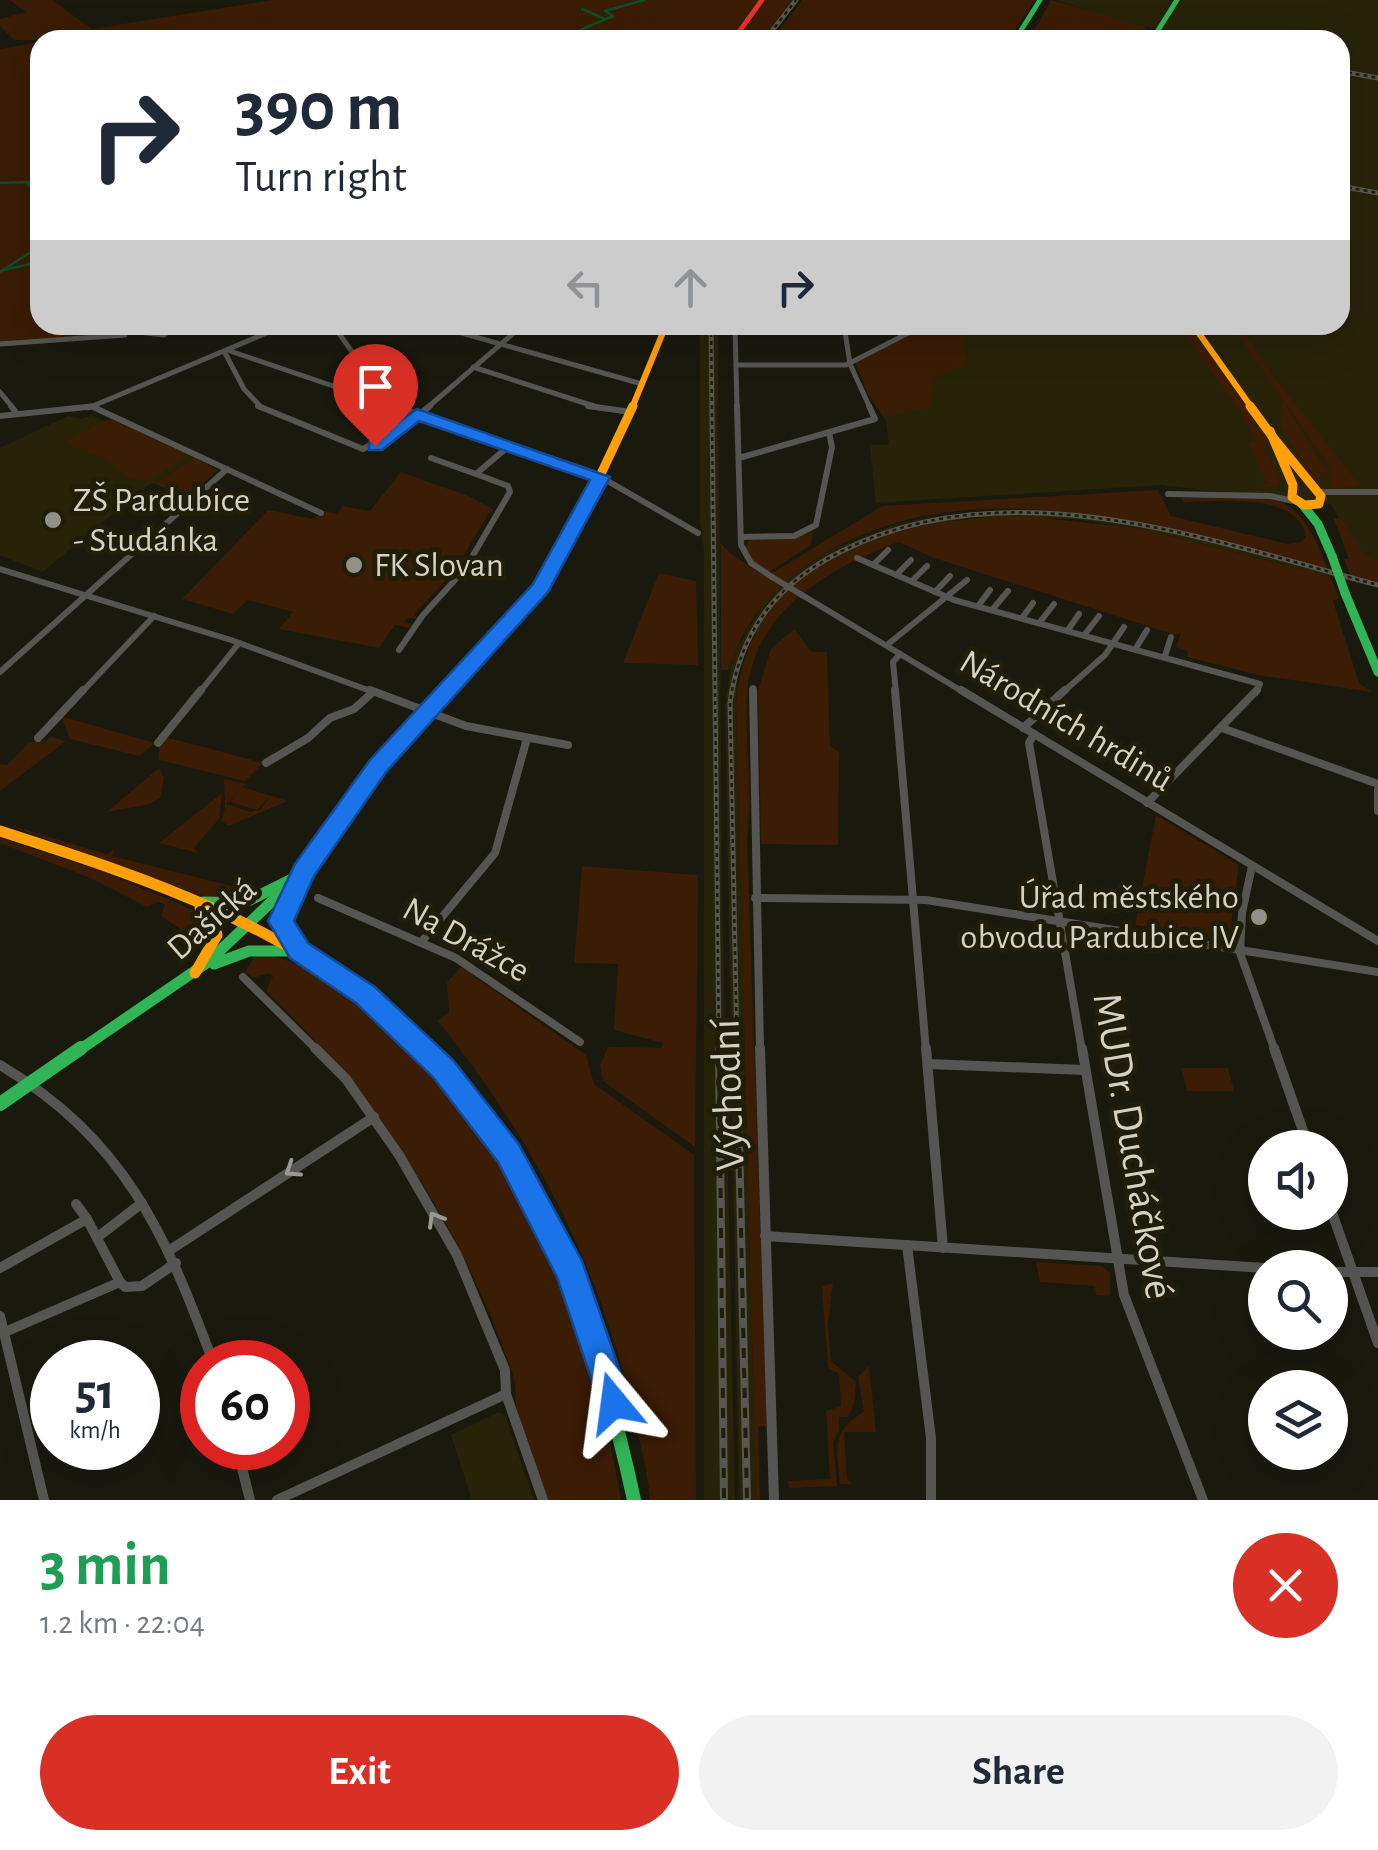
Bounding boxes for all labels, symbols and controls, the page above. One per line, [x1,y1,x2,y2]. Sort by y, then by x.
icon: right [70,70,200,200]
text: 390 m [235,73,403,143]
text: Turn right [235,155,407,200]
icon: left [558,260,613,315]
icon: ahead [663,260,718,315]
icon: right [768,260,823,315]
pin [333,344,418,447]
icon: arrive [348,359,403,414]
place label: ZŠ Pardubice - Studánka [73,481,250,558]
marker: ZŠ Pardubice - Studánka [42,509,64,531]
place label: FK Slovan [374,548,504,583]
marker: FK Slovan [343,554,365,576]
street label: Národních hrdinů [954,644,1179,798]
street label: Dašická [161,871,263,967]
place label: Úřad městského obvodu Pardubice IV [960,878,1239,955]
street label: Na Drážce [397,891,535,989]
marker: Úřad městského obvodu Pardubice IV [1248,906,1270,928]
street label: MUDr. Ducháčkové [1085,990,1181,1302]
street label: Východní [704,1017,752,1172]
map controls [1248,1130,1348,1470]
button: sound [1248,1130,1348,1230]
one-way arrow [285,1158,303,1177]
one-way arrow [428,1212,447,1230]
button: search [1248,1250,1348,1350]
speed limit sign: 60 [180,1340,310,1470]
position arrow [562,1351,666,1455]
text: 51 [75,1368,115,1418]
button: layers [1248,1370,1348,1470]
text: km/h [69,1418,121,1443]
button: close [1233,1533,1338,1638]
text: 3 min [40,1536,171,1596]
text: 1.2 km · 22:04 [40,1607,205,1639]
button: Exit [40,1715,679,1830]
button: Share [699,1715,1338,1830]

